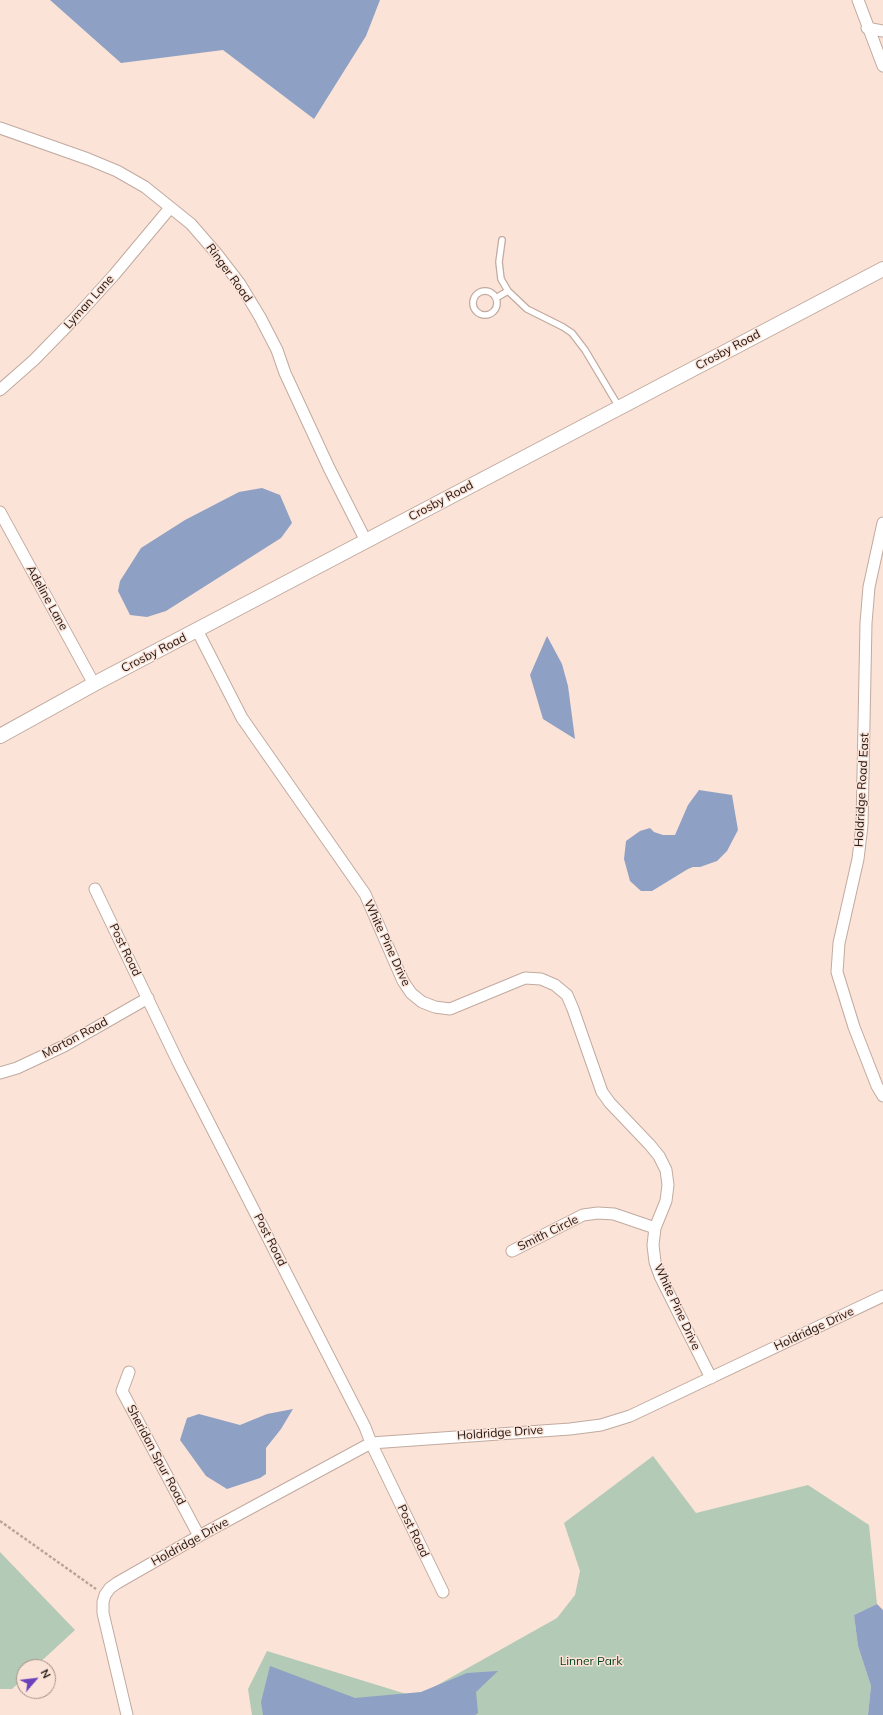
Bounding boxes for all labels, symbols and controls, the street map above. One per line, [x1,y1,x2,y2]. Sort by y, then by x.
street label: Ringer Road [203,241,255,305]
street label: Lyman Lane [61,272,117,332]
street label: Crosby Road [693,327,763,373]
street label: Crosby Road [406,478,476,524]
street label: Adeline Lane [23,563,71,633]
street label: Crosby Road [119,630,189,676]
street label: Holdridge Road East [852,733,872,847]
street label: White Pine Drive [361,898,413,988]
street label: Post Road [106,921,144,979]
street label: Morton Road [40,1015,110,1061]
street label: Post Road [251,1211,289,1269]
street label: Smith Circle [515,1212,581,1254]
street label: White Pine Drive [651,1262,703,1352]
street label: Holdridge Drive [772,1304,856,1354]
street label: Sheridan Spur Road [124,1402,188,1508]
street label: Holdridge Drive [456,1423,544,1443]
street label: Post Road [394,1502,432,1560]
street label: Holdridge Drive [149,1515,231,1569]
park label: Linner Park [560,1654,622,1668]
north arrow [16,1659,56,1699]
text: N [38,1667,54,1681]

